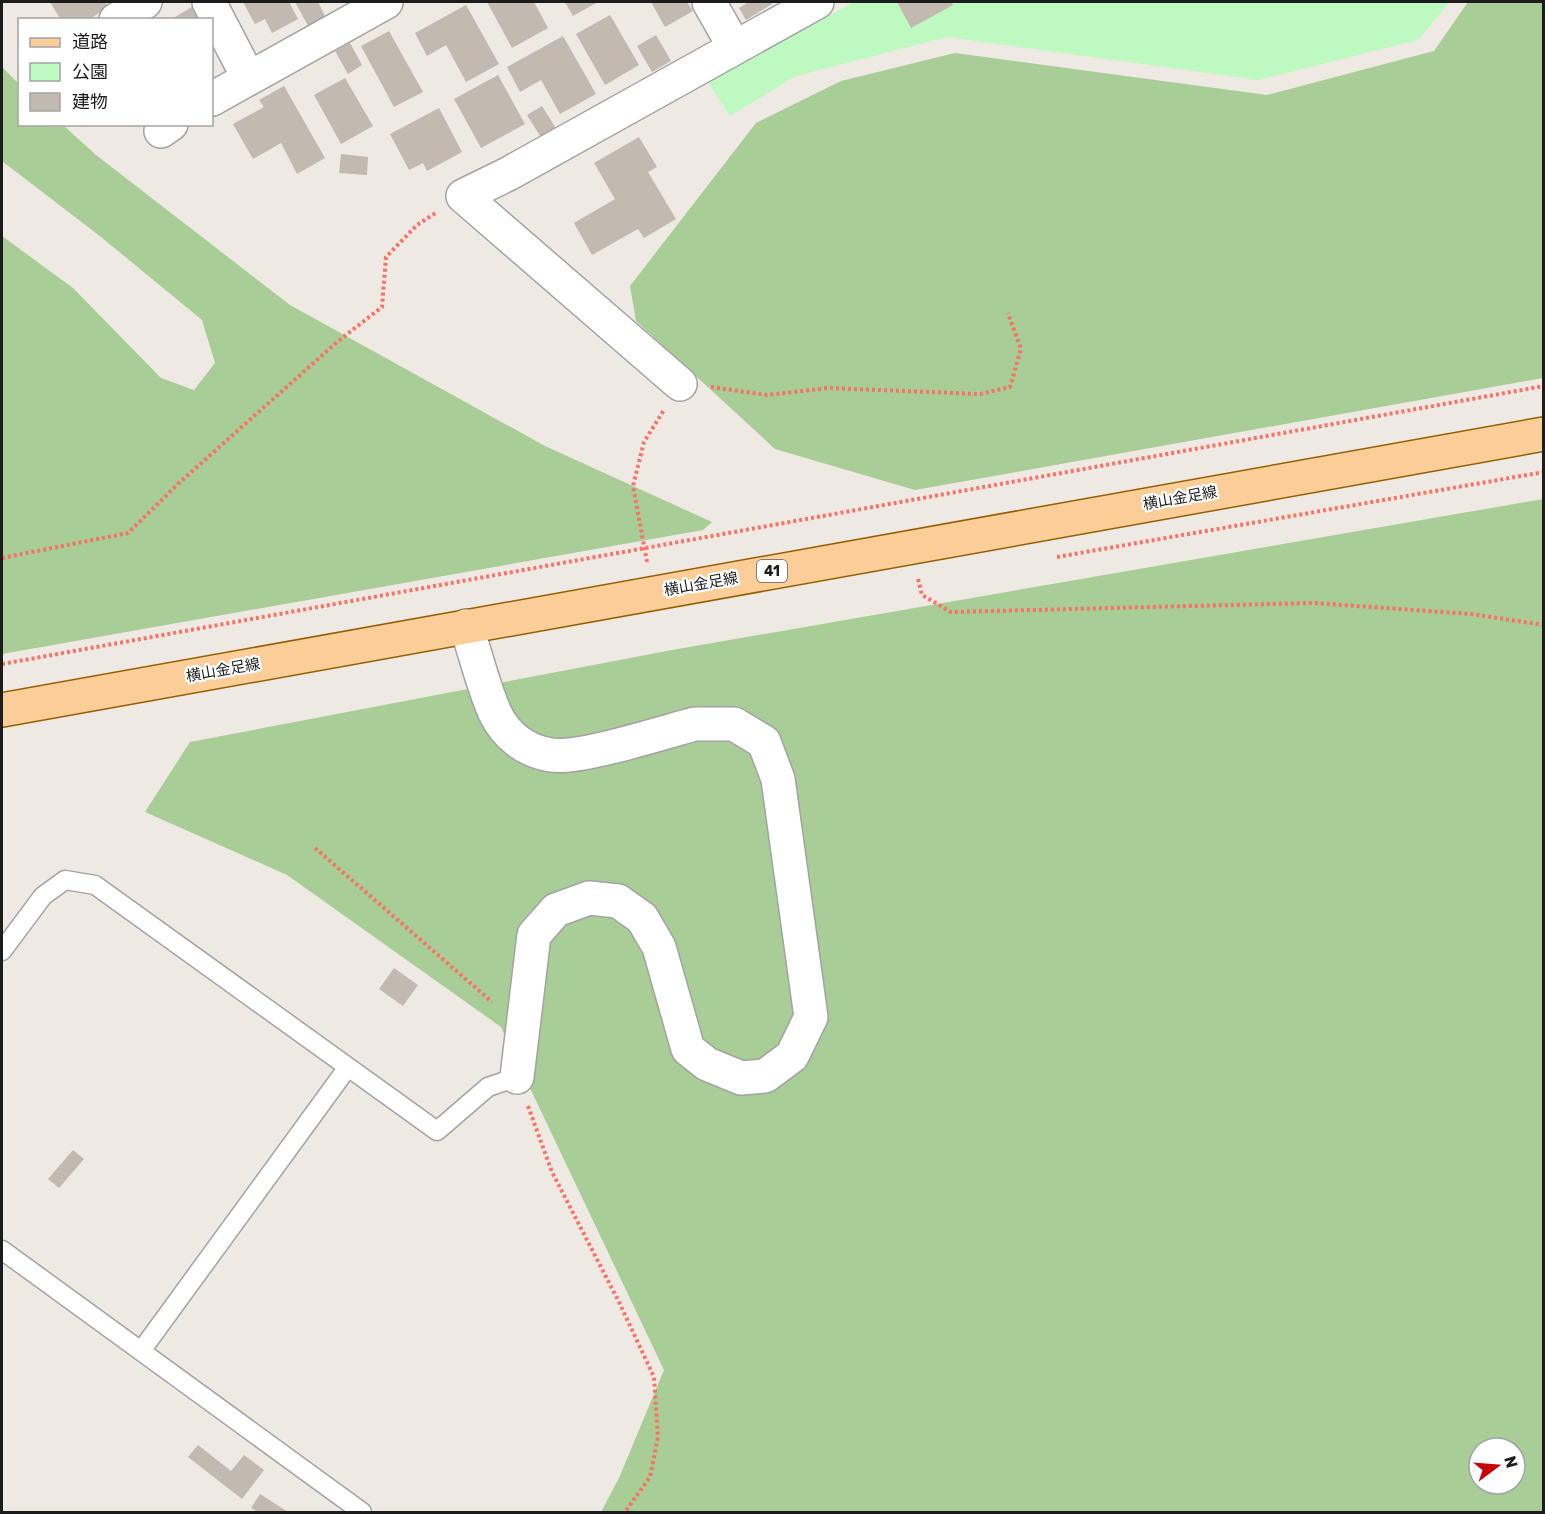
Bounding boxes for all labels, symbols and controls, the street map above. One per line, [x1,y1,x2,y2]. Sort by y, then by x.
legend [18,18,213,126]
text: 道路 [72,31,108,53]
text: 公園 [72,61,108,83]
text: 建物 [72,91,108,113]
street label: 横山金足線 [1141,483,1219,513]
road number: 41 [757,560,787,582]
street label: 横山金足線 [662,569,740,599]
street label: 横山金足線 [184,655,262,685]
north arrow [1467,1436,1527,1496]
text: N [1500,1454,1522,1470]

